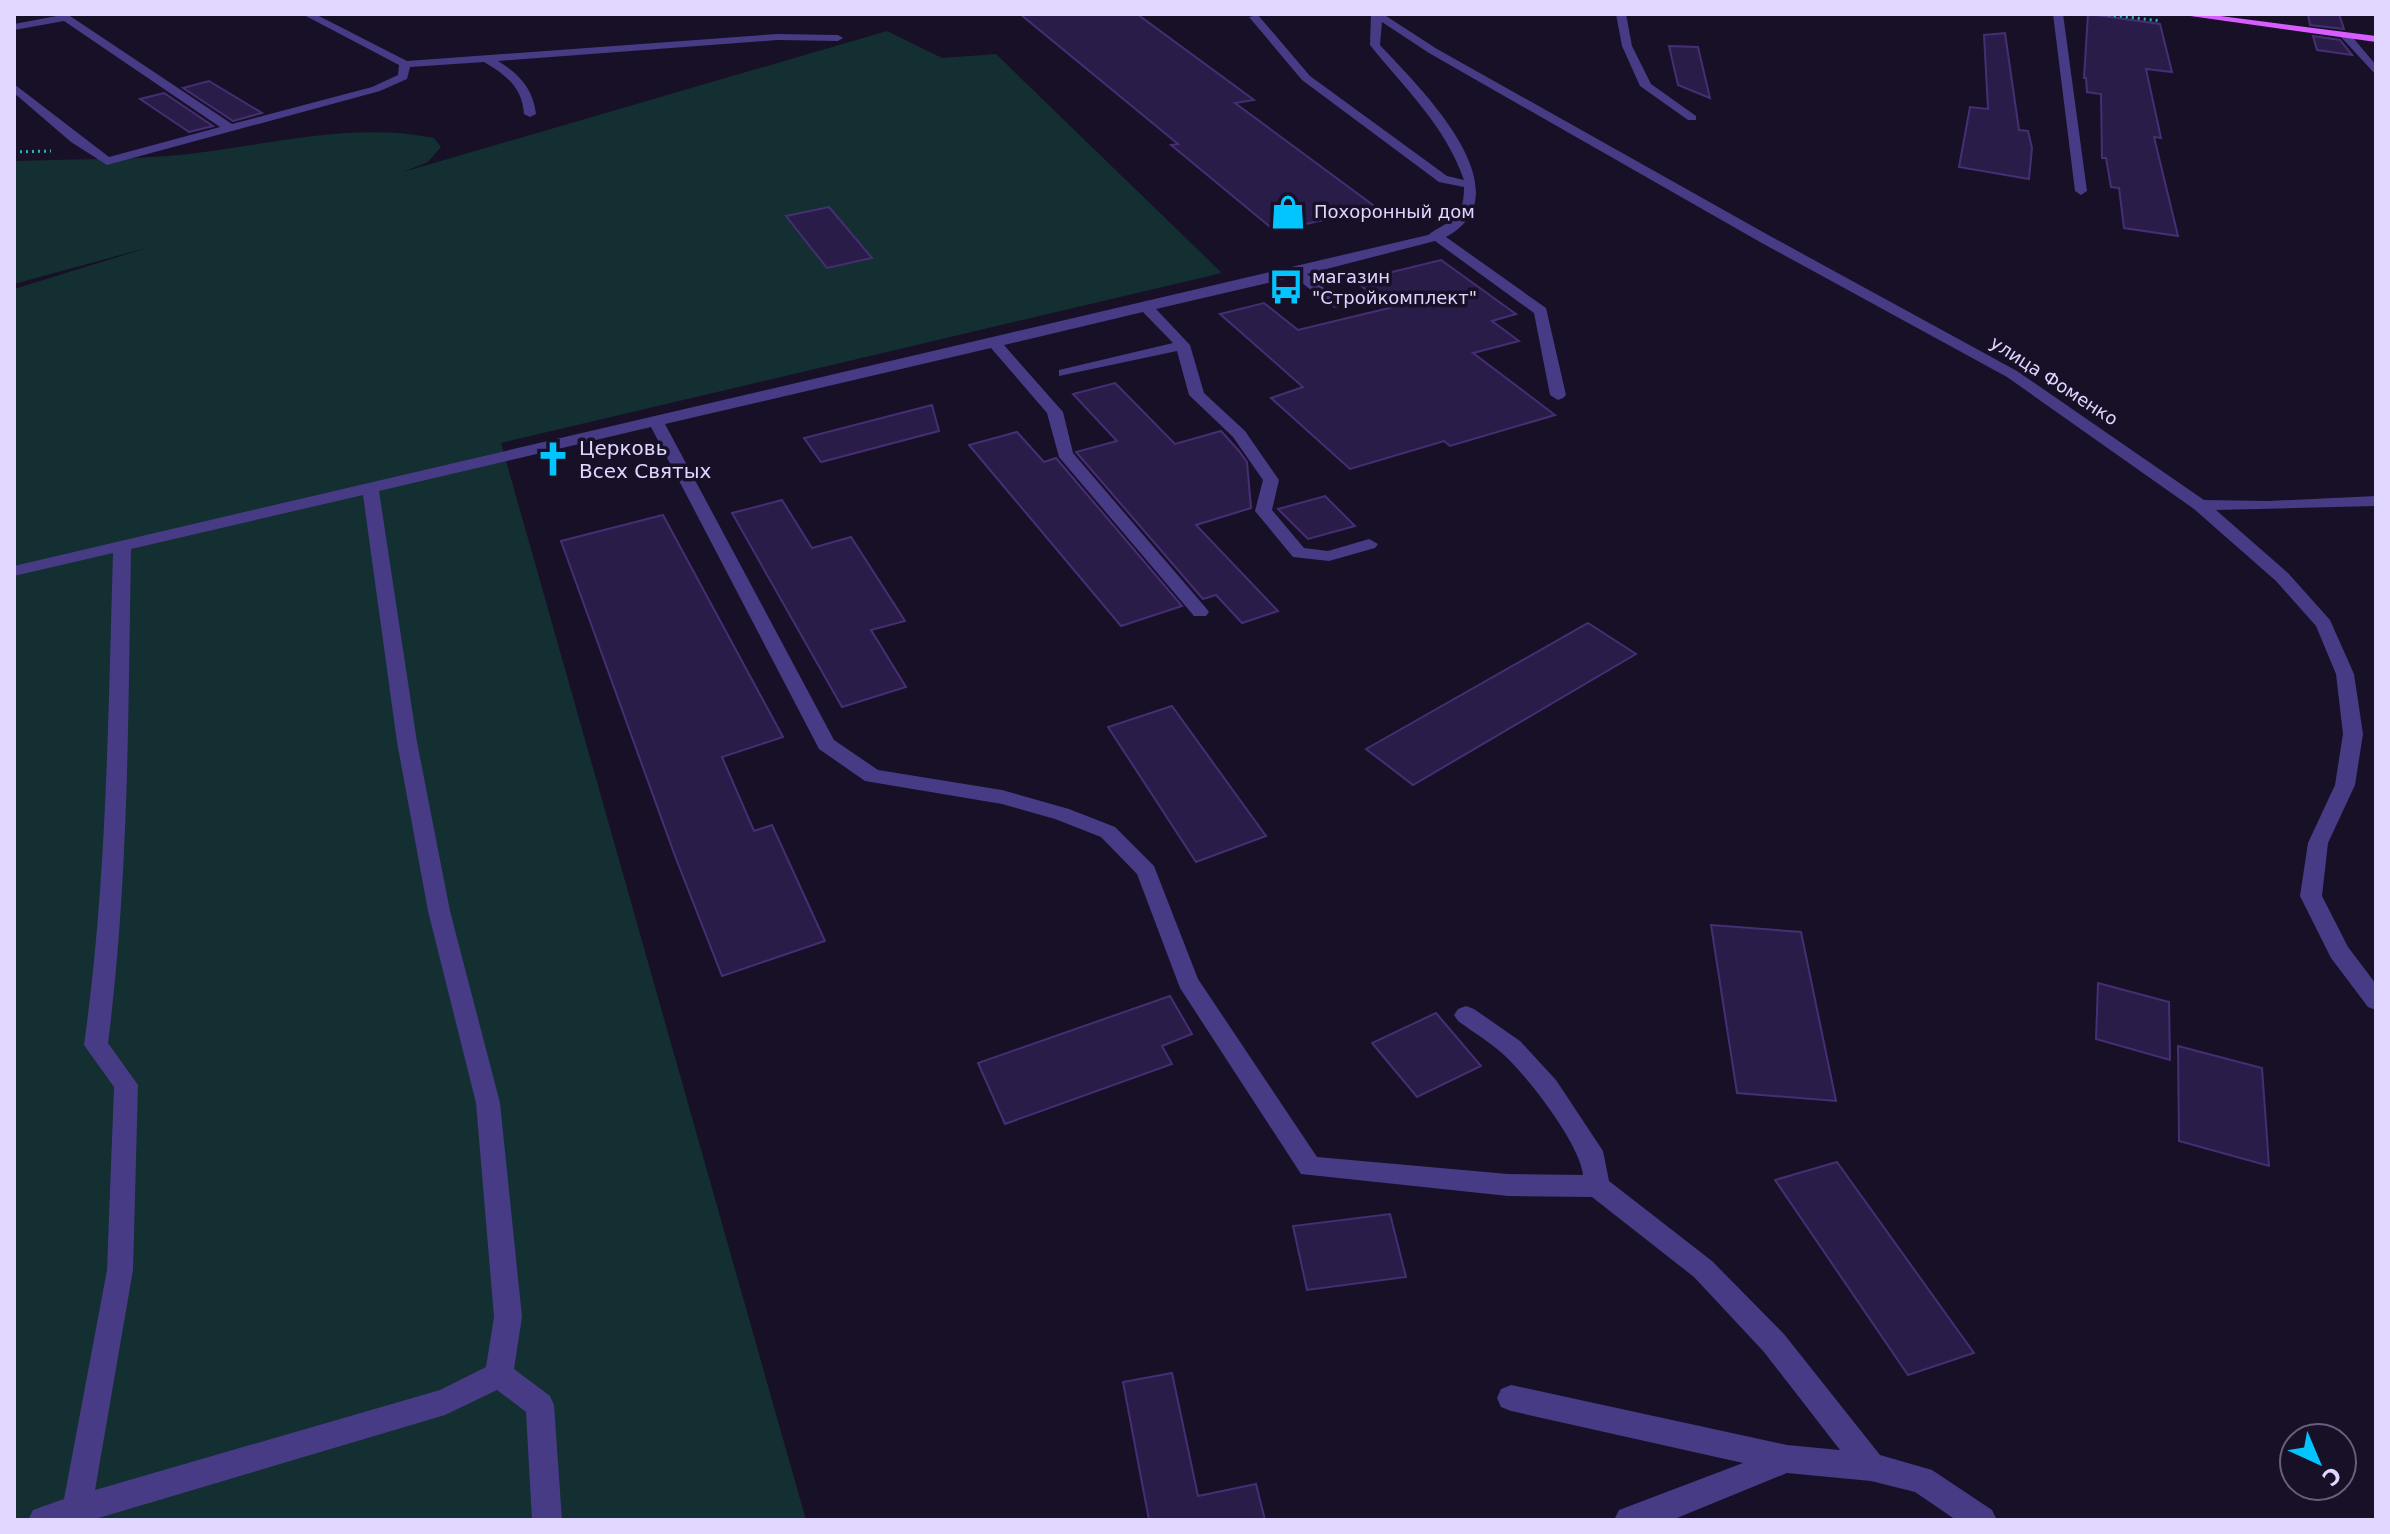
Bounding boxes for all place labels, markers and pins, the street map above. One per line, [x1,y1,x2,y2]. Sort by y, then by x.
shop icon: Похоронный дом [1269,193,1307,231]
place label: Похоронный дом [1314,201,1475,222]
place label: магазин "Стройкомплект" [1312,266,1477,308]
bus stop icon: магазин "Стройкомплект" [1267,268,1305,306]
place label: Церковь Всех Святых [579,436,711,483]
church icon: Церковь Всех Святых [534,440,572,478]

